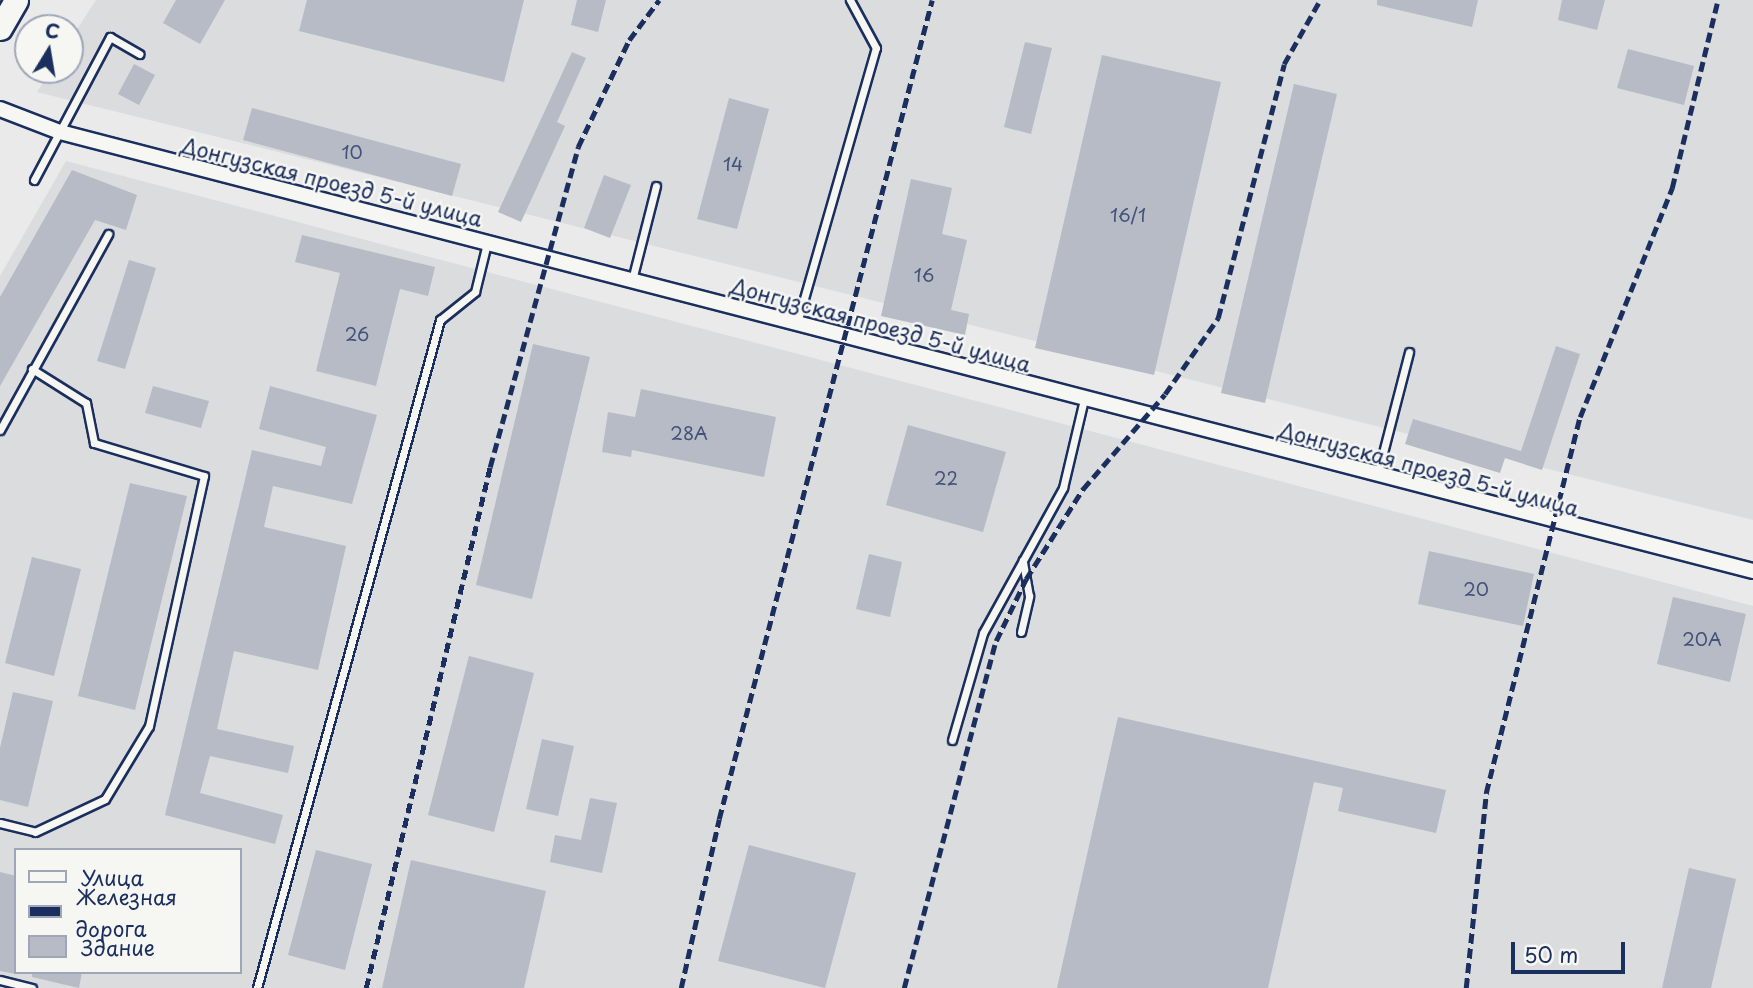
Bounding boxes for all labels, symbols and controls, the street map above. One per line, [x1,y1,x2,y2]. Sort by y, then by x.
north arrow [14,14,84,84]
text: С [43,15,62,45]
street label: Донгузская проезд 5-й улица [178,131,486,231]
house number: 10 [341,141,363,163]
house number: 14 [723,153,743,175]
house number: 16/1 [1110,204,1146,226]
house number: 16 [914,264,934,286]
street label: Донгузская проезд 5-й улица [728,272,1034,376]
house number: 26 [345,323,369,345]
street label: Донгузская проезд 5-й улица [1276,416,1582,520]
house number: 28А [670,422,708,444]
house number: 22 [934,467,958,489]
house number: 20 [1463,578,1489,600]
house number: 20А [1682,628,1722,650]
legend [14,848,242,974]
text: Улица [81,861,144,893]
text: Железная дорога [76,880,177,944]
scale bar [1515,928,1629,972]
text: Здание [81,931,155,963]
text: 50 m [1524,938,1578,970]

